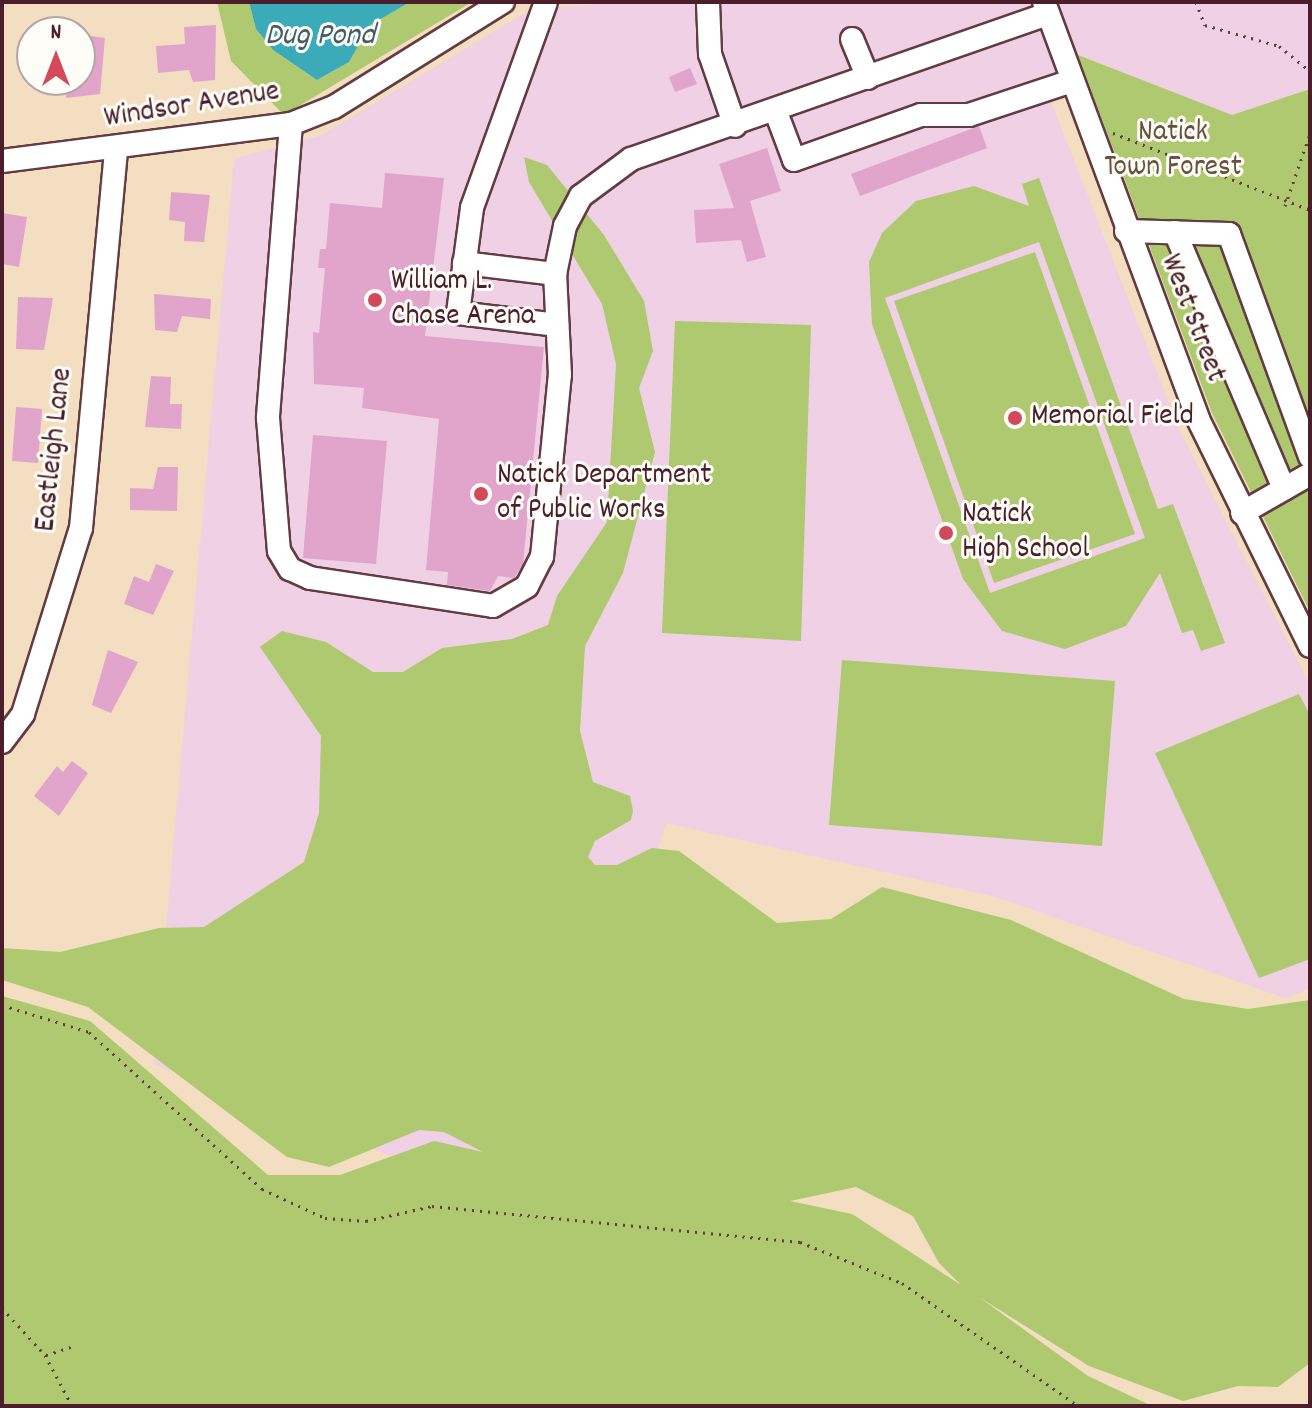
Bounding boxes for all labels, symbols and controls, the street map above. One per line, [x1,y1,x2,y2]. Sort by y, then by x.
north arrow [16,16,96,96]
text: N [51,18,61,49]
water label: Dug Pond [265,18,375,56]
street label: Windsor Avenue [102,75,282,139]
park label: Natick Town Forest [1104,116,1242,186]
street label: West Street [1150,250,1232,388]
place label: William L. Chase Arena [391,265,535,336]
marker: William L. Chase Arena [366,291,384,309]
street label: Eastleigh Lane [30,366,82,534]
place label: Memorial Field [1031,400,1194,436]
marker: Memorial Field [1006,409,1024,427]
place label: Natick Department of Public Works [497,459,711,530]
marker: Natick Department of Public Works [472,485,490,503]
place label: Natick High School [962,498,1089,568]
marker: Natick High School [937,524,955,542]

